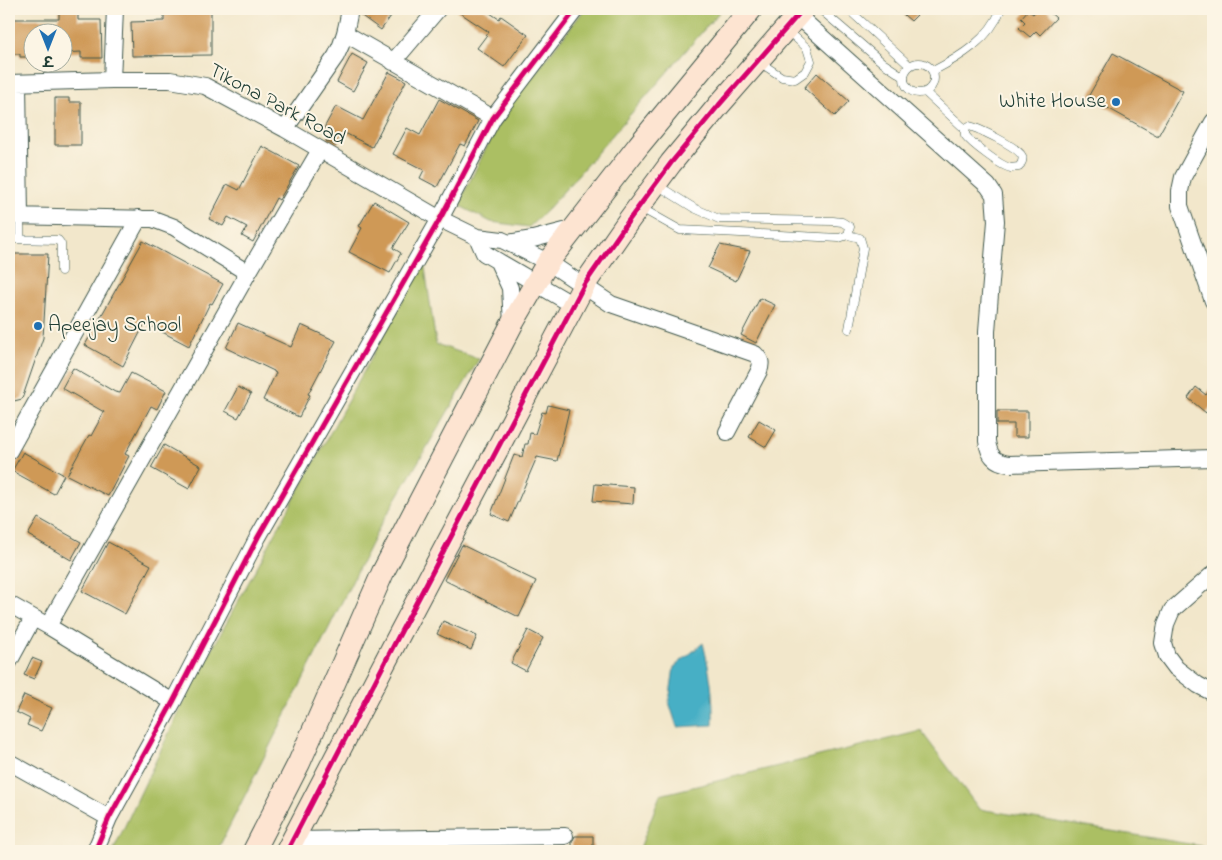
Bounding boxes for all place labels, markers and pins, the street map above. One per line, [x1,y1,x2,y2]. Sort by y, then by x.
place label: White House [999,87,1107,117]
marker: White House [1110,96,1122,108]
place label: Apeejay School [48,311,181,343]
marker: Apeejay School [32,320,44,332]

